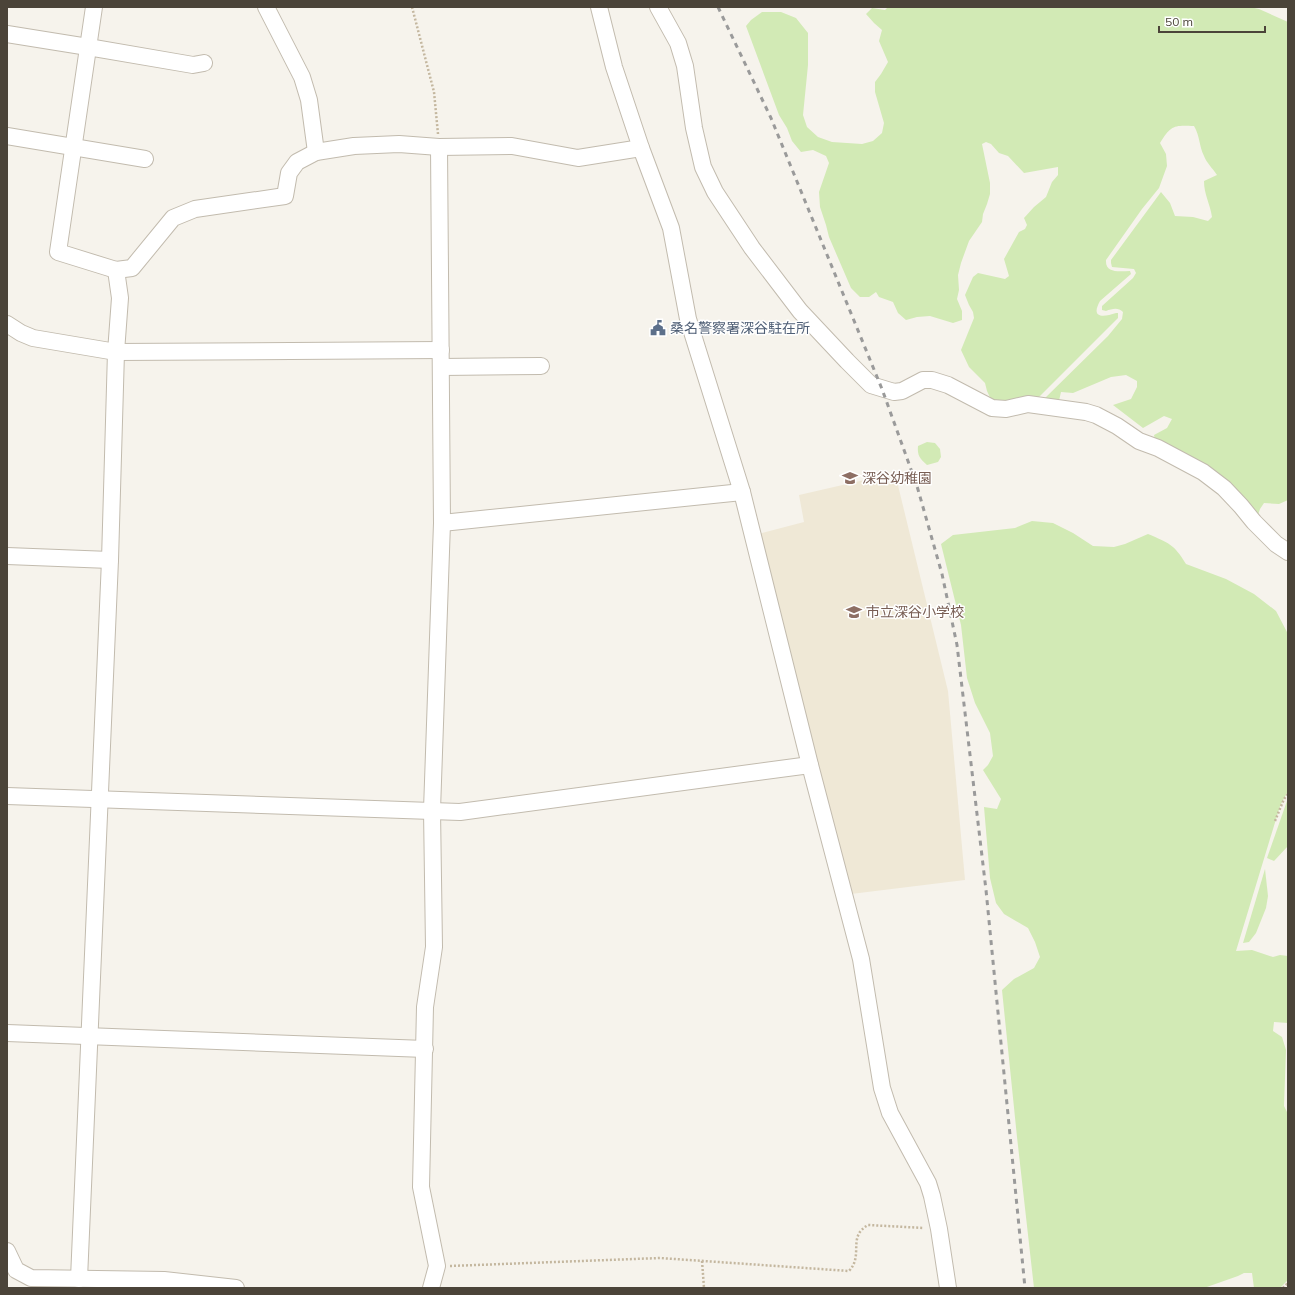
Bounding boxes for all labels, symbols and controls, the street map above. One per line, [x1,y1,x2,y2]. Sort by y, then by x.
scale bar [1159,8,1265,34]
text: 50 m [1165,14,1193,29]
public building icon: 桑名警察署深谷駐在所 [649,319,667,337]
place label: 桑名警察署深谷駐在所 [670,319,810,337]
school or university icon: 深谷幼稚園 [841,469,859,487]
place label: 深谷幼稚園 [862,469,932,487]
school or university icon: 市立深谷小学校 [845,603,863,621]
place label: 市立深谷小学校 [866,603,964,621]

